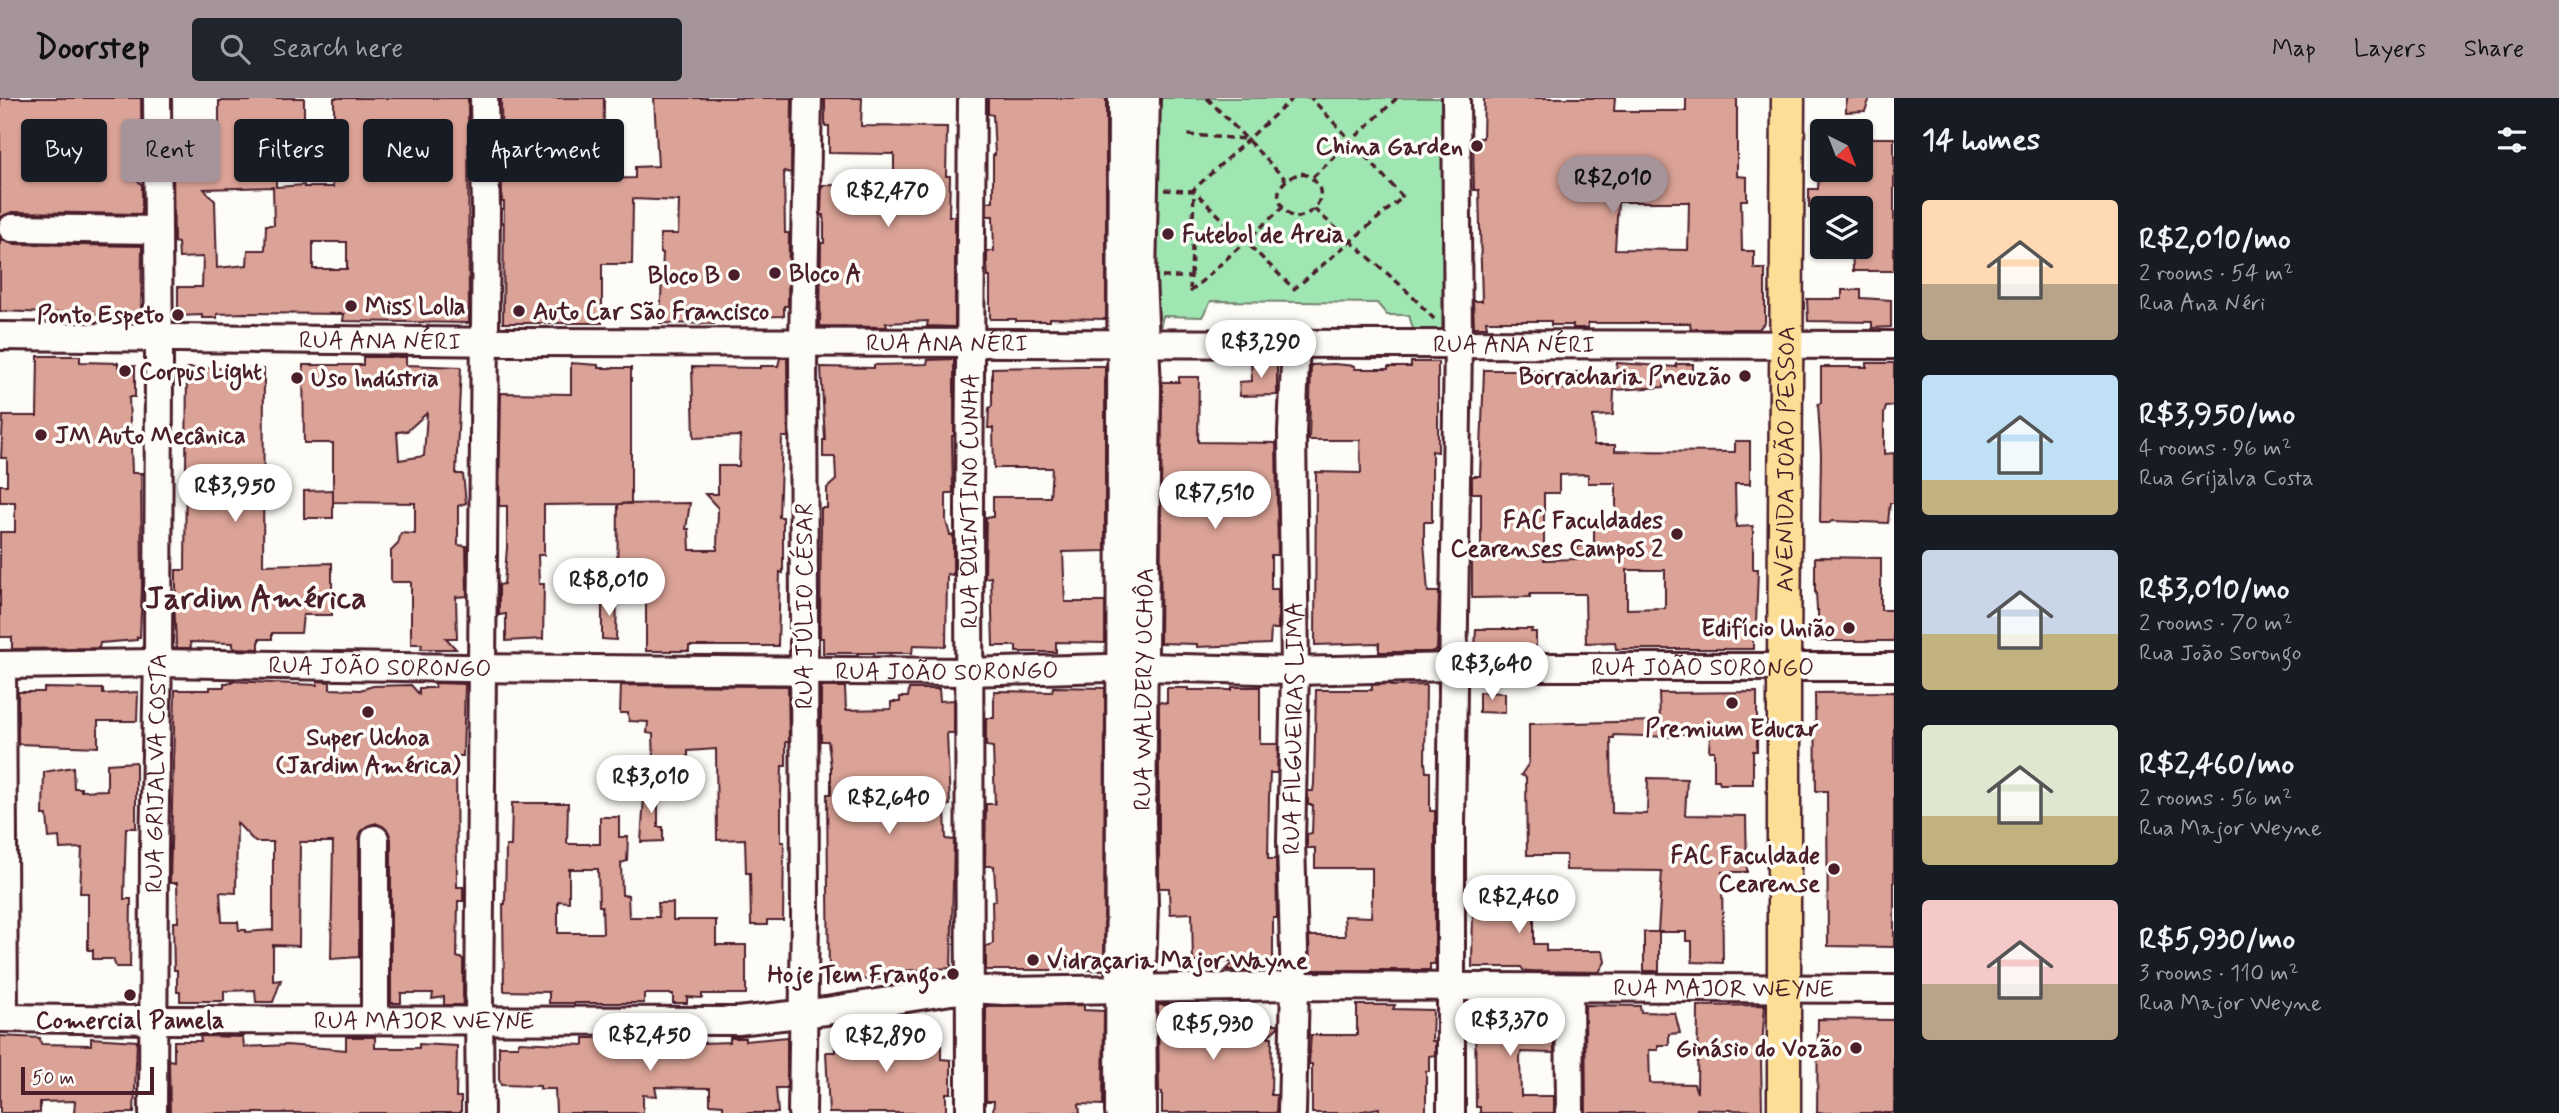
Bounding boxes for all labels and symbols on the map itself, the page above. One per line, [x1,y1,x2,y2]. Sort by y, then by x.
north arrow [1810,119,1872,182]
place label: China Garden [1316,132,1463,163]
marker: China Garden [1469,138,1485,154]
pin: R$2,010 [1548,156,1678,216]
pin: R$2,470 [823,170,953,229]
place label: Futebol de Areia [1182,220,1344,251]
marker: Futebol de Areia [1160,226,1176,242]
place label: Bloco A [789,259,862,290]
place label: Bloco B [648,261,720,292]
marker: Bloco A [767,265,783,281]
marker: Bloco B [726,267,742,283]
place label: Miss Lolla [365,292,466,323]
place label: Auto Car São Francisco [533,297,769,328]
marker: Miss Lolla [343,298,359,314]
place label: Ponto Espeto [37,301,164,332]
marker: Auto Car São Francisco [511,303,527,319]
marker: Ponto Espeto [170,307,186,323]
pin: R$3,290 [1196,320,1326,380]
street label: RUA ANA NÉRI [299,325,461,358]
street label: AVENIDA JOÃO PESSOA [1771,326,1803,592]
street label: RUA ANA NÉRI [866,327,1028,360]
street label: RUA ANA NÉRI [1433,328,1595,361]
place label: Corpus Light [139,357,262,391]
place label: Borracharia Pneuzão [1519,362,1731,393]
marker: Corpus Light [117,363,133,379]
place label: Uso Indústria [311,364,439,395]
marker: Borracharia Pneuzão [1737,368,1753,384]
marker: Uso Indústria [289,370,305,386]
street label: RUA QUINTINO CUNHA [955,373,987,629]
place label: JM Auto Mecânica [55,421,246,452]
marker: JM Auto Mecânica [33,427,49,443]
pin: R$3,950 [170,464,300,524]
pin: R$7,510 [1150,472,1280,531]
street label: RUA JÚLIO CÉSAR [788,503,821,709]
place label: FAC Faculdades Cearenses Campos 2 [1451,506,1663,565]
marker: FAC Faculdades Cearenses Campos 2 [1669,526,1685,542]
pin: R$8,010 [544,559,674,618]
street label: RUA WALDERY UCHÔA [1128,567,1162,811]
district label: Jardim América [145,578,367,620]
street label: RUA FILGUEIRAS LIMA [1277,601,1312,855]
place label: Edifício União [1701,614,1835,645]
marker: Edifício União [1841,620,1857,636]
pin: R$3,640 [1427,642,1557,702]
street label: RUA JOÃO SORONGO [268,651,492,685]
street label: RUA GRIJALVA COSTA [140,653,175,893]
street label: RUA JOÃO SORONGO [1591,653,1814,684]
street label: RUA JOÃO SORONGO [835,655,1059,689]
marker: Premium Educar [1724,695,1740,711]
marker: Super Uchoa (Jardim América) [360,704,376,720]
place label: Premium Educar [1645,714,1819,745]
place label: Super Uchoa (Jardim América) [275,723,461,782]
pin: R$3,010 [586,756,716,815]
pin: R$2,640 [824,776,954,836]
place label: FAC Faculdade Cearense [1671,841,1820,900]
marker: FAC Faculdade Cearense [1826,861,1842,877]
pin: R$2,460 [1454,876,1584,935]
place label: Vidraçaria Major Wayne [1047,946,1308,977]
marker: Vidraçaria Major Wayne [1025,952,1041,968]
place label: Hoje Tem Frango [767,960,939,994]
marker: Hoje Tem Frango [945,966,961,982]
street label: RUA MAJOR WEYNE [1613,974,1834,1006]
marker: Comercial Pamela [122,987,138,1003]
pin: R$3,370 [1445,998,1575,1058]
pin: R$5,930 [1148,1002,1278,1062]
place label: Comercial Pamela [36,1006,224,1037]
street label: RUA MAJOR WEYNE [314,1006,534,1038]
pin: R$2,450 [585,1014,715,1073]
pin: R$2,890 [821,1014,951,1074]
place label: Ginásio do Vozão [1676,1034,1842,1065]
marker: Ginásio do Vozão [1848,1040,1864,1056]
scale bar [21,1064,154,1096]

